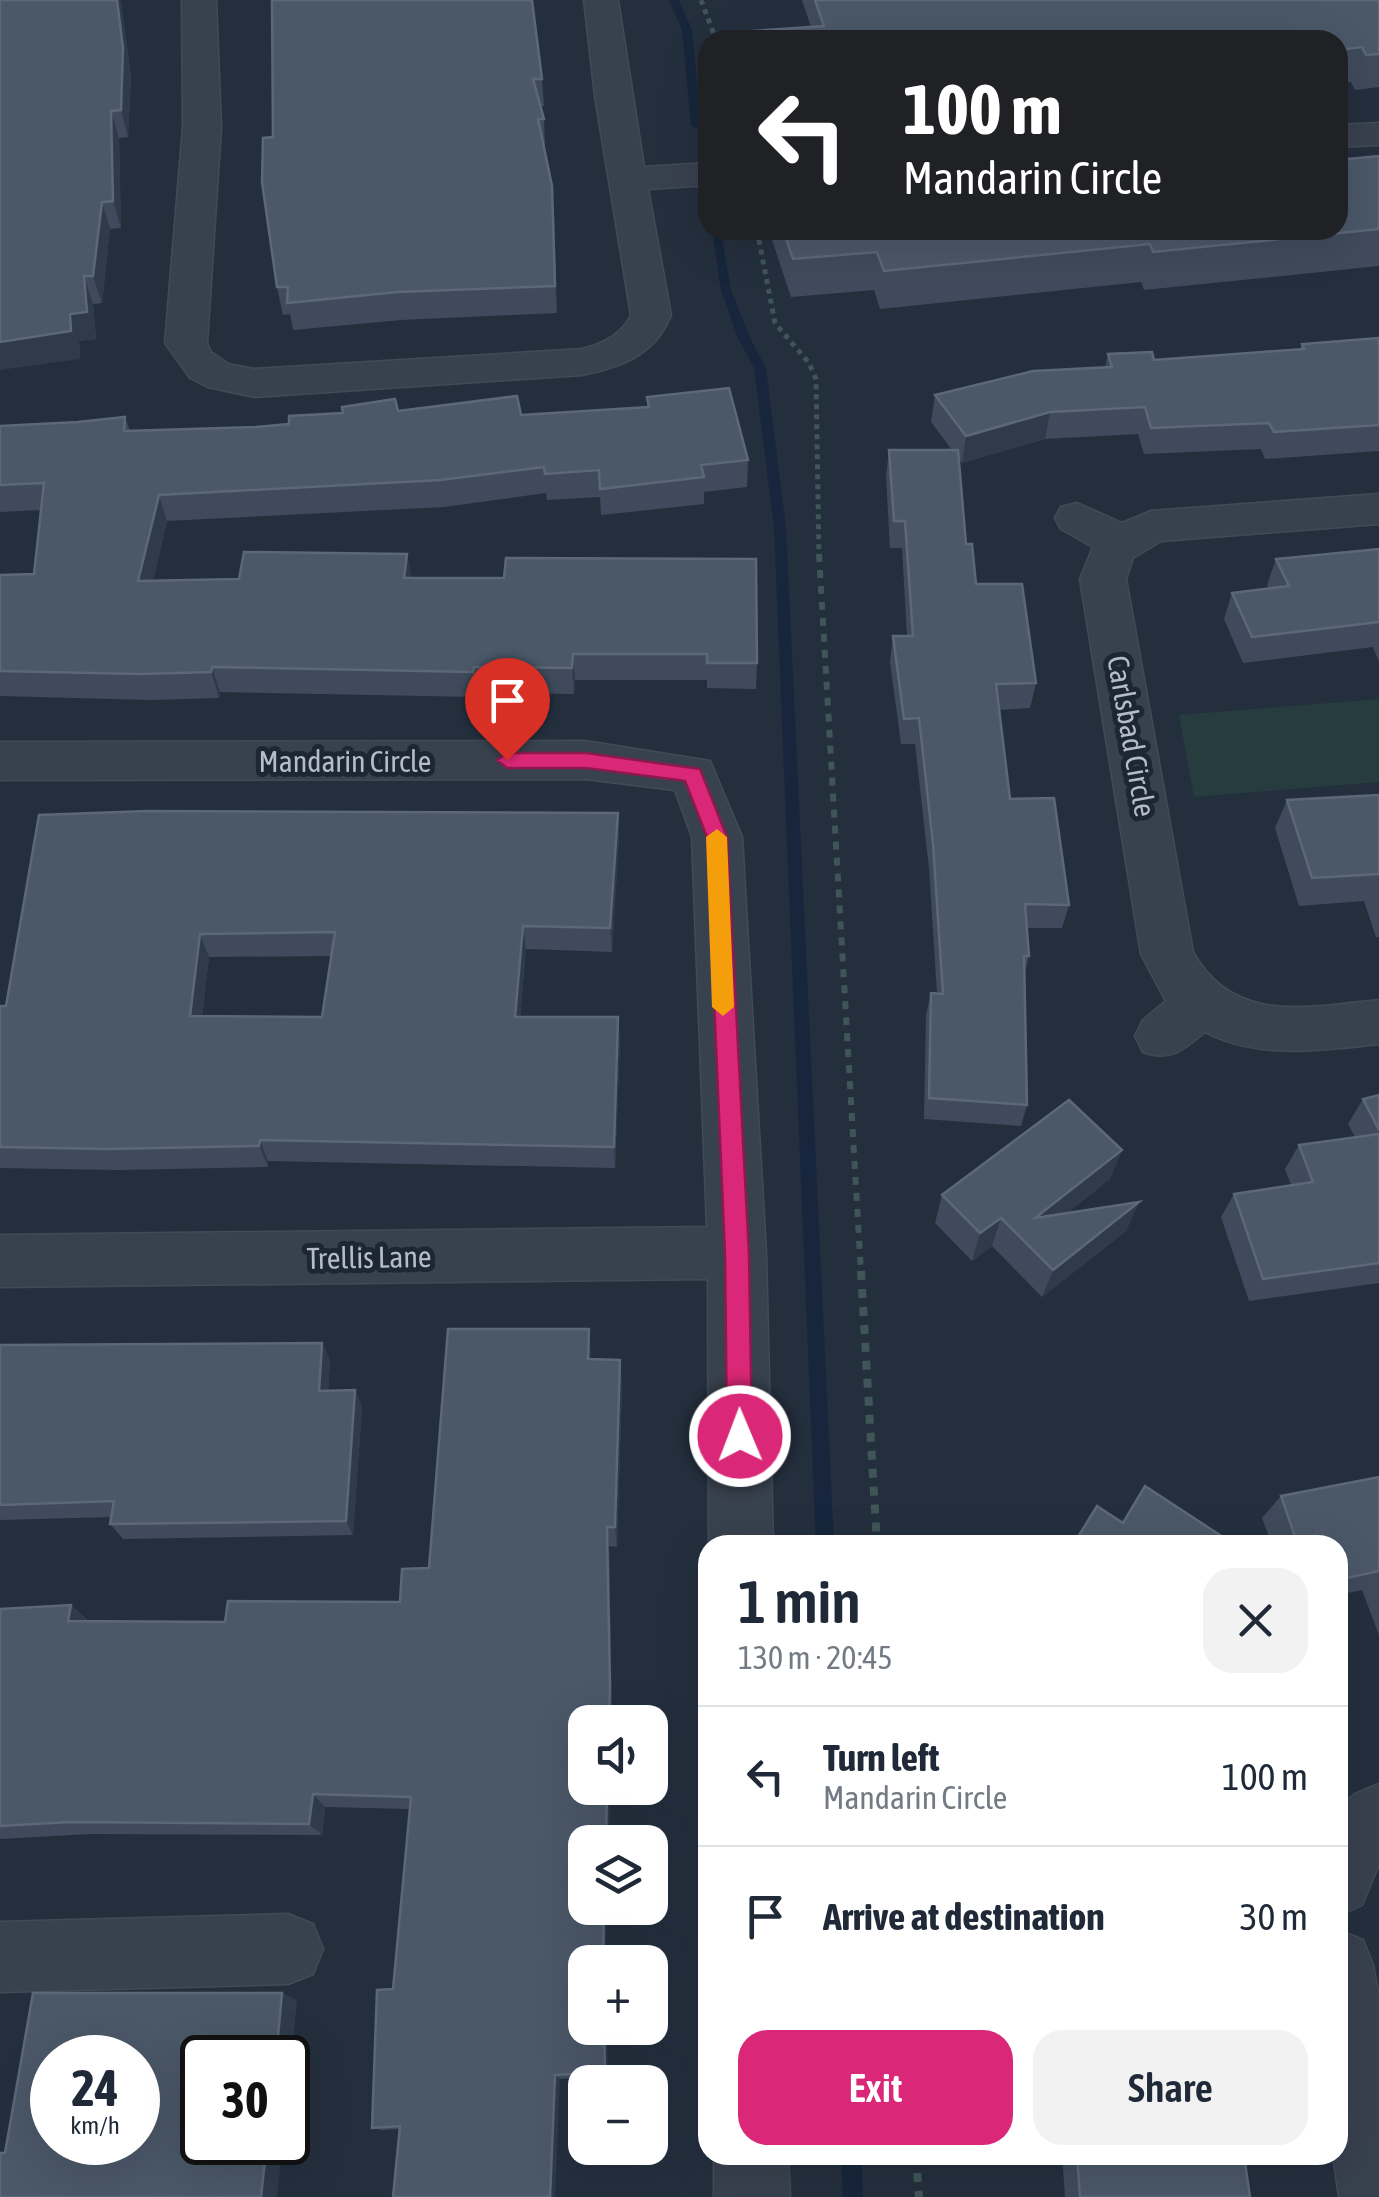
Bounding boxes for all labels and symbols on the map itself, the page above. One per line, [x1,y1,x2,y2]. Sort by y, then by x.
street label: Carlsbad Circle [1101,653,1163,819]
pin [465,658,550,761]
street label: Mandarin Circle [259,744,431,778]
street label: Trellis Lane [306,1239,432,1275]
position arrow [688,1384,792,1488]
speed limit sign: 30 [180,2035,310,2165]

